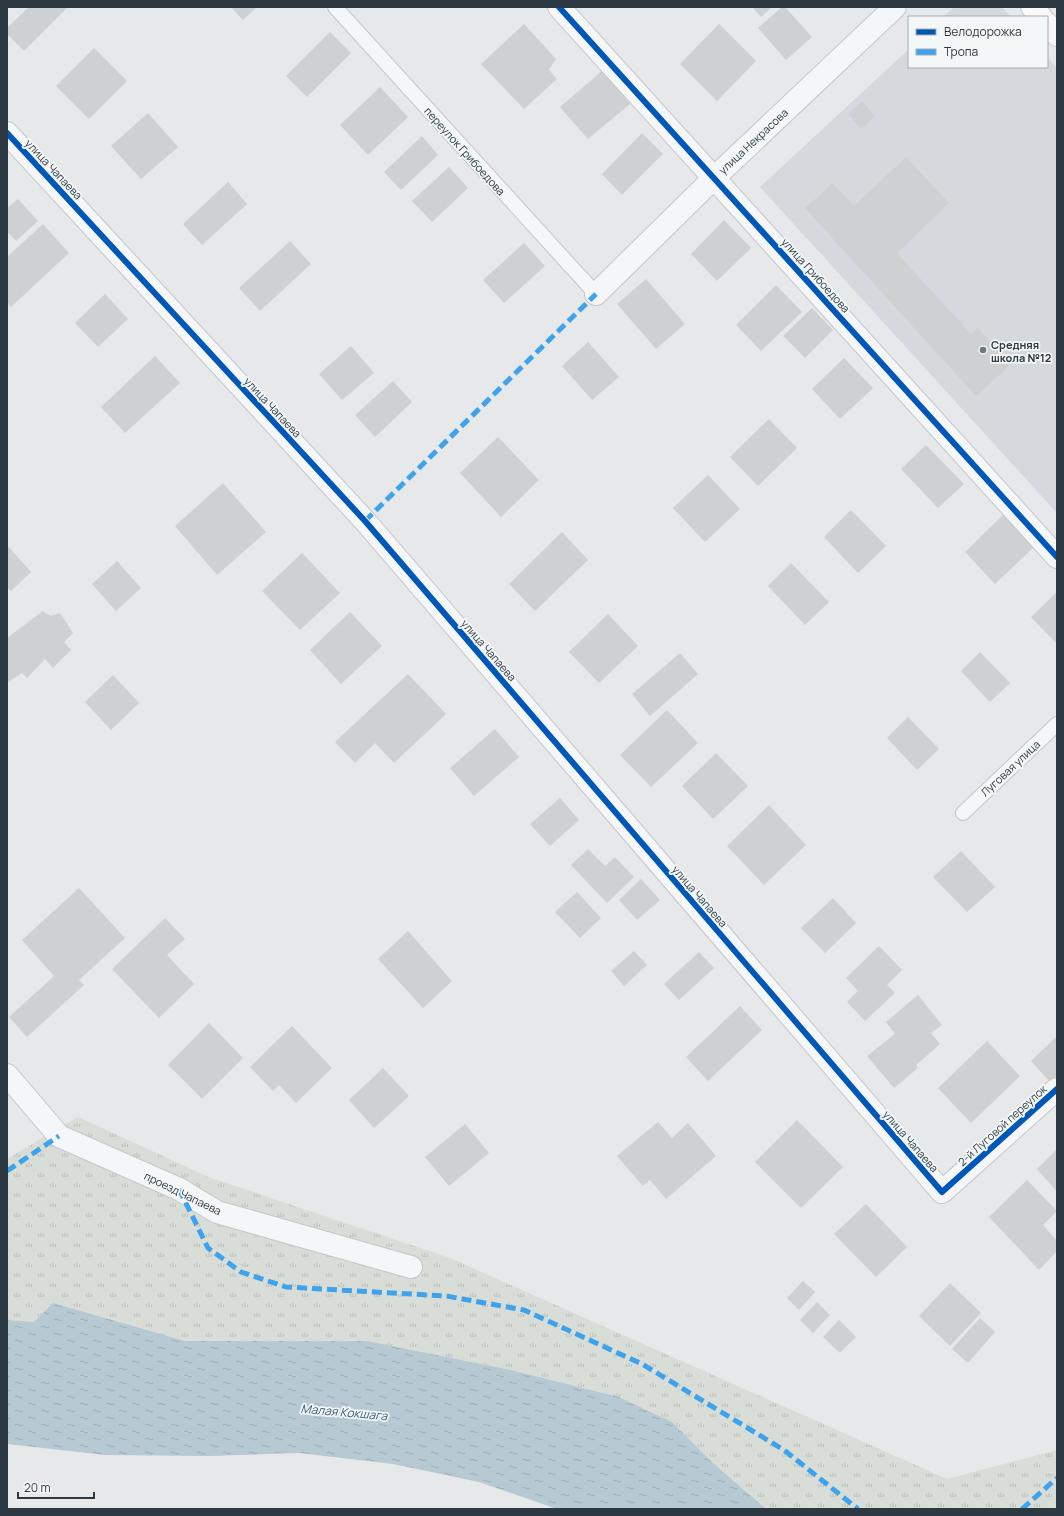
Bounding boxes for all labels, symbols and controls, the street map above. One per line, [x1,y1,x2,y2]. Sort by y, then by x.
legend [908,16,1048,68]
text: Велодорожка [944,23,1022,40]
text: Тропа [944,43,978,60]
street label: переулок Грибоедова [421,104,509,198]
street label: улица Некрасова [715,105,791,177]
street label: улица Чапаева [22,136,86,202]
street label: улица Грибоедова [778,234,854,316]
place label: Средняя школа №12 [991,337,1051,365]
marker: Средняя школа №12 [978,345,988,355]
street label: улица Чапаева [241,374,305,440]
street label: улица Чапаева [458,616,520,684]
street label: Луговая улица [977,736,1043,800]
street label: улица Чапаева [669,862,731,930]
street label: 2-й Луговой переулок [954,1081,1050,1169]
street label: улица Чапаева [880,1107,942,1175]
street label: проезд Чапаева [142,1168,224,1218]
water label: Малая Кокшага [300,1400,389,1424]
scale bar [18,1474,94,1500]
text: 20 m [24,1479,51,1496]

